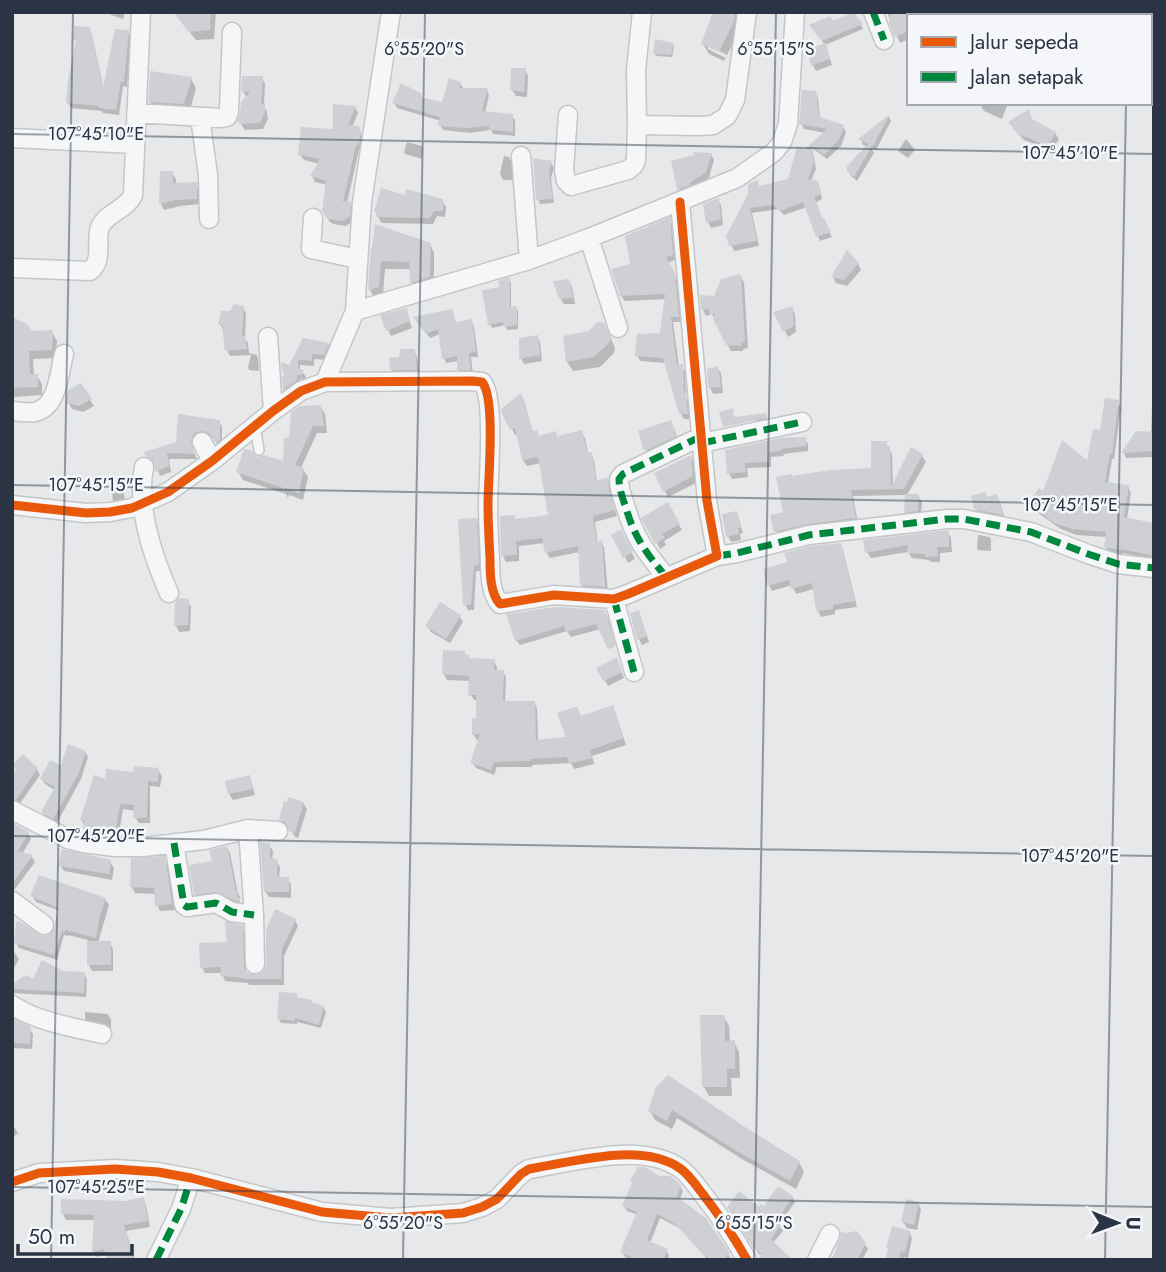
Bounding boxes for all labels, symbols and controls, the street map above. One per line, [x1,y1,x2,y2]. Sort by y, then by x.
legend [907,14,1152,105]
text: Jalur sepeda [967,27,1079,57]
text: 6°55'20"S [384,36,464,62]
text: 6°55'15"S [737,36,815,62]
text: Jalan setapak [967,62,1084,92]
text: 107°45'10"E [48,121,144,147]
text: 107°45'10"E [1022,140,1118,166]
text: 107°45'15"E [48,472,144,498]
text: 107°45'15"E [1022,492,1118,518]
text: 107°45'20"E [47,823,145,849]
text: 107°45'20"E [1021,843,1119,869]
text: 107°45'25"E [47,1174,145,1200]
north arrow [1082,1188,1152,1258]
text: 6°55'20"S [363,1210,443,1236]
text: 6°55'15"S [715,1210,793,1236]
scale bar [18,1212,131,1256]
text: U [1120,1216,1147,1230]
text: 50 m [28,1222,75,1252]

